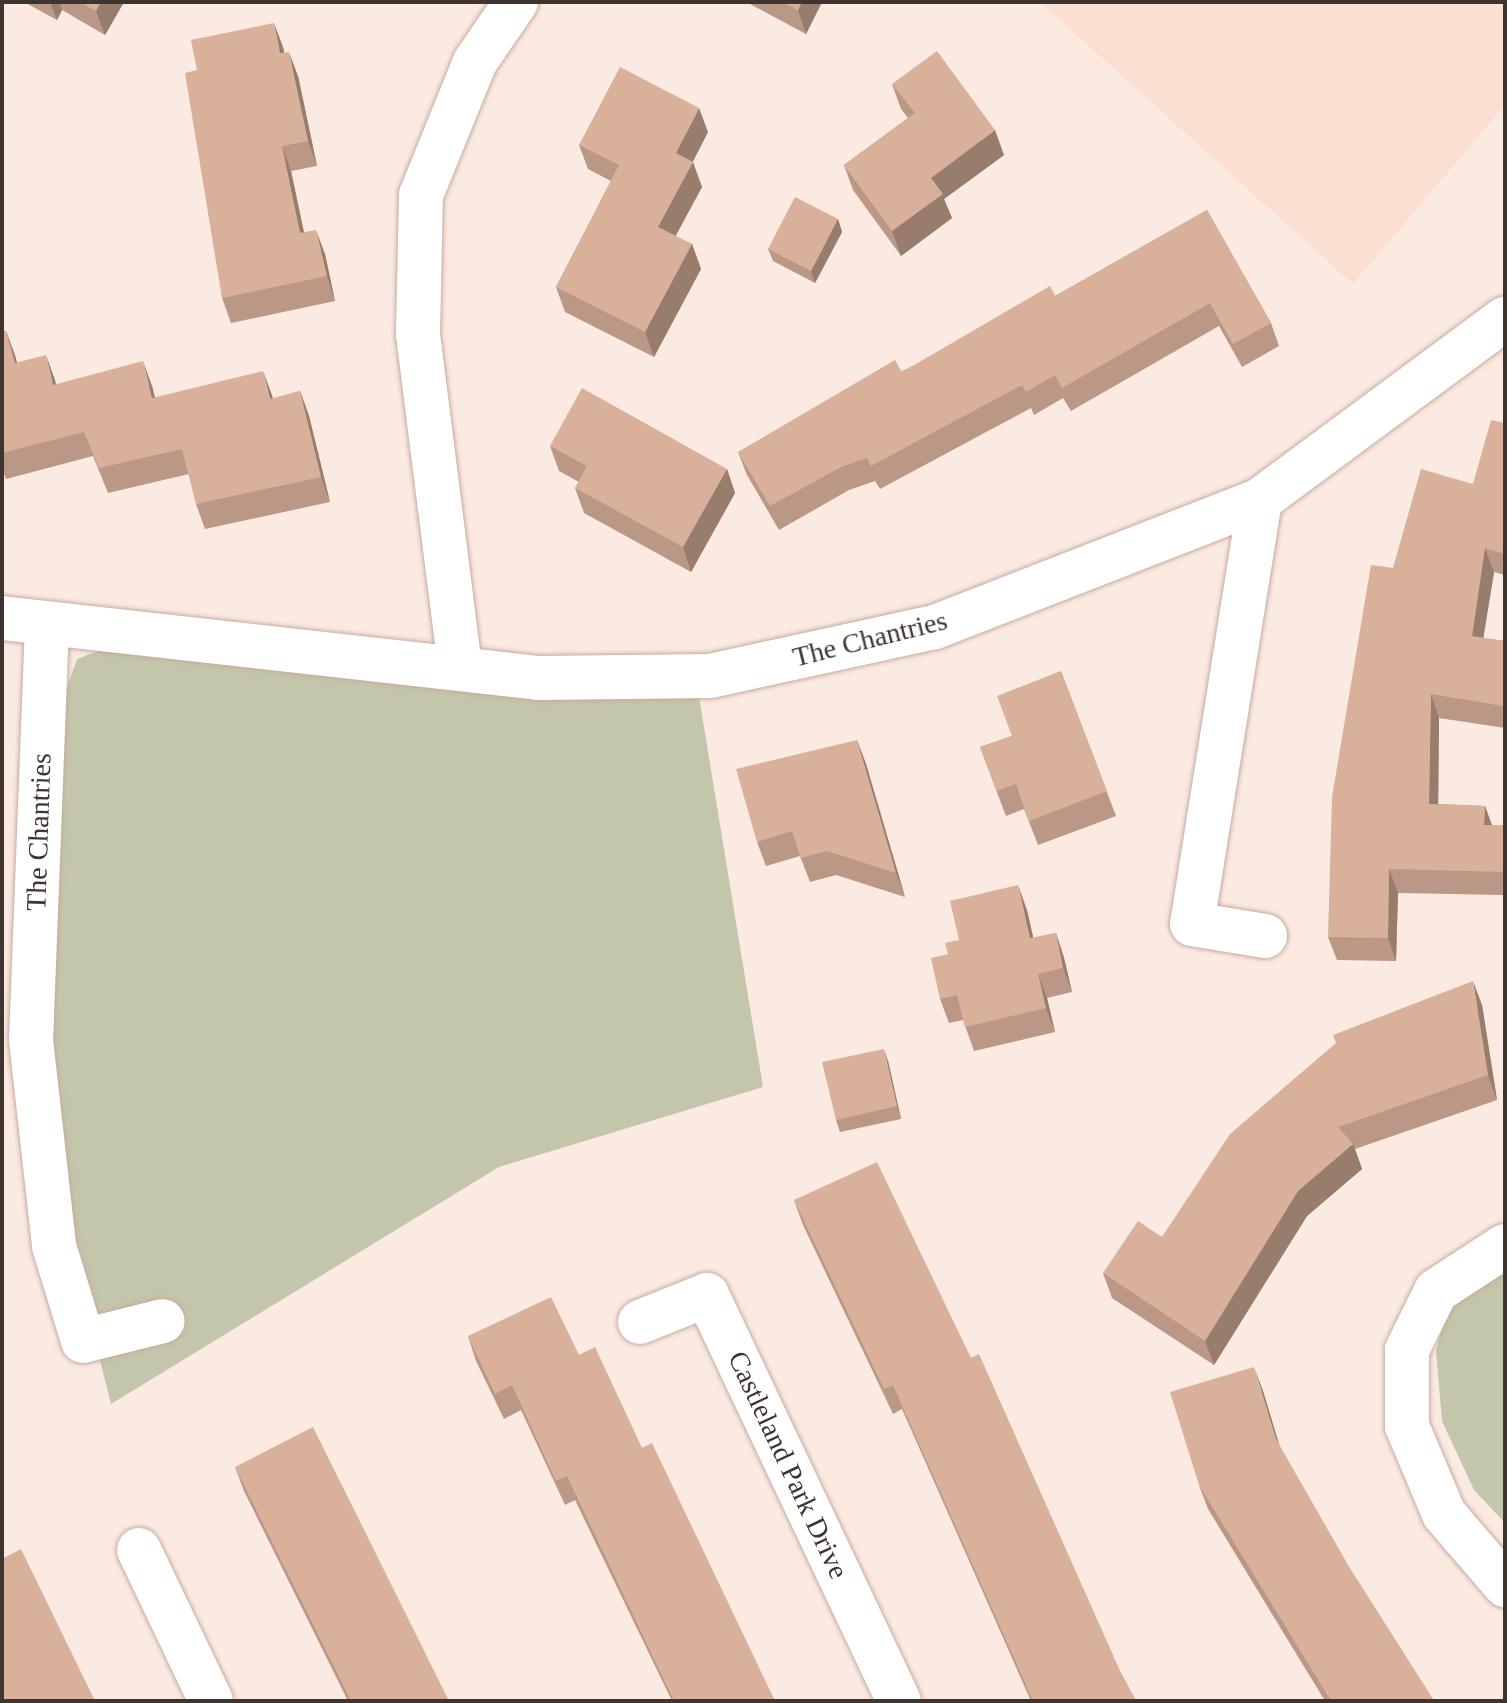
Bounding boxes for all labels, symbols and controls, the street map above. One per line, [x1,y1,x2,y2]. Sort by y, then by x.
street label: The Chantries [789,604,951,674]
street label: The Chantries [19,753,59,911]
street label: Castleland Park Drive [721,1346,855,1584]

